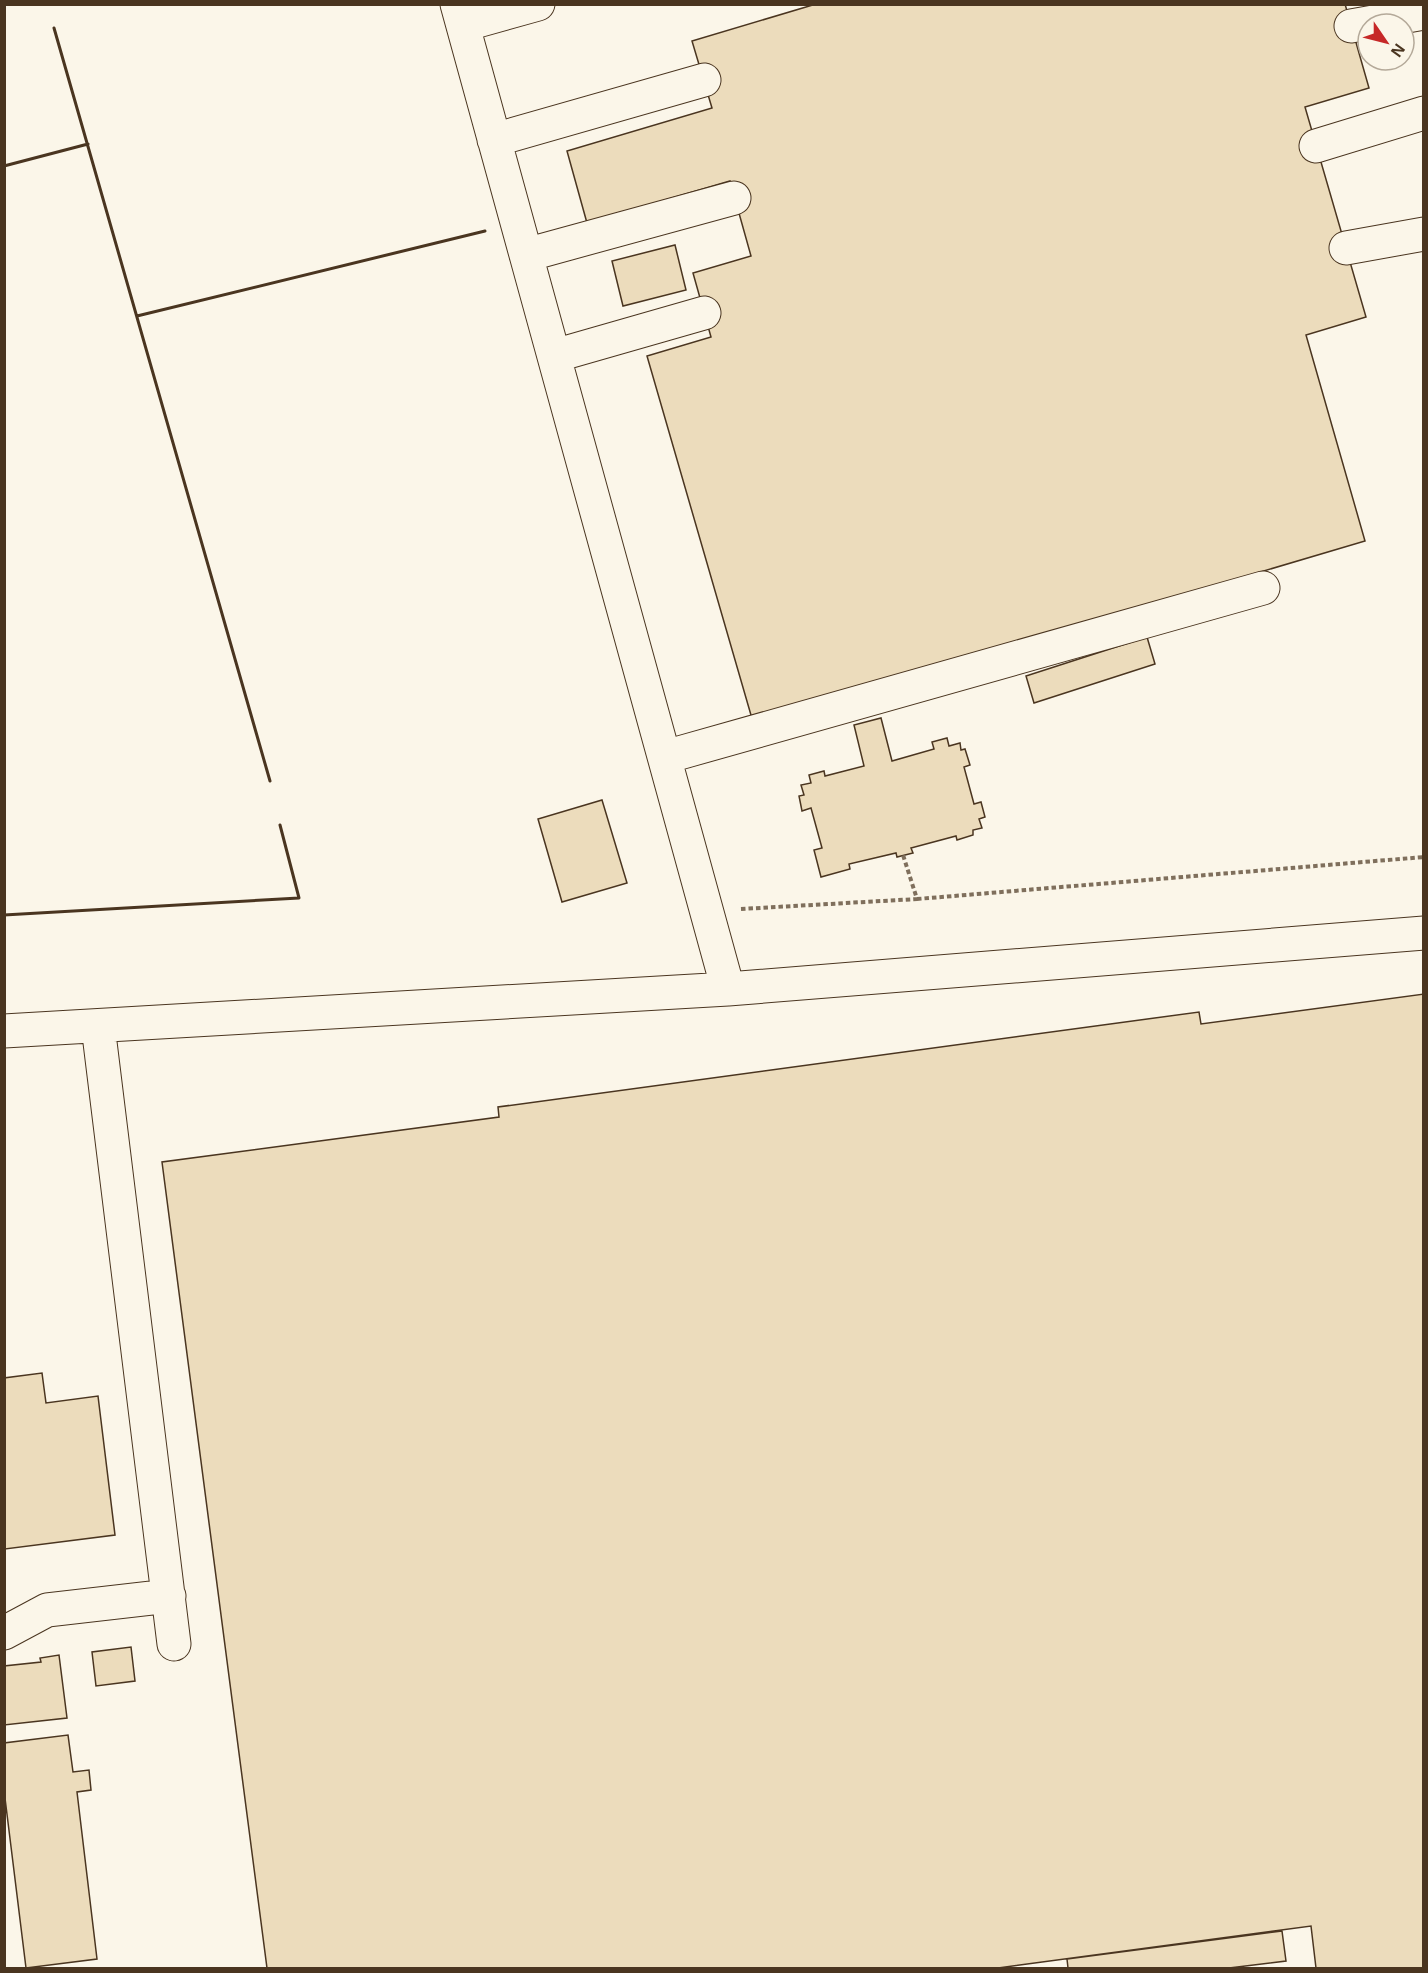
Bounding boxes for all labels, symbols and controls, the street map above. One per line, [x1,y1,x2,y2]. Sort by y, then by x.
north arrow [1356,12,1416,72]
text: N [1388,41,1408,60]

